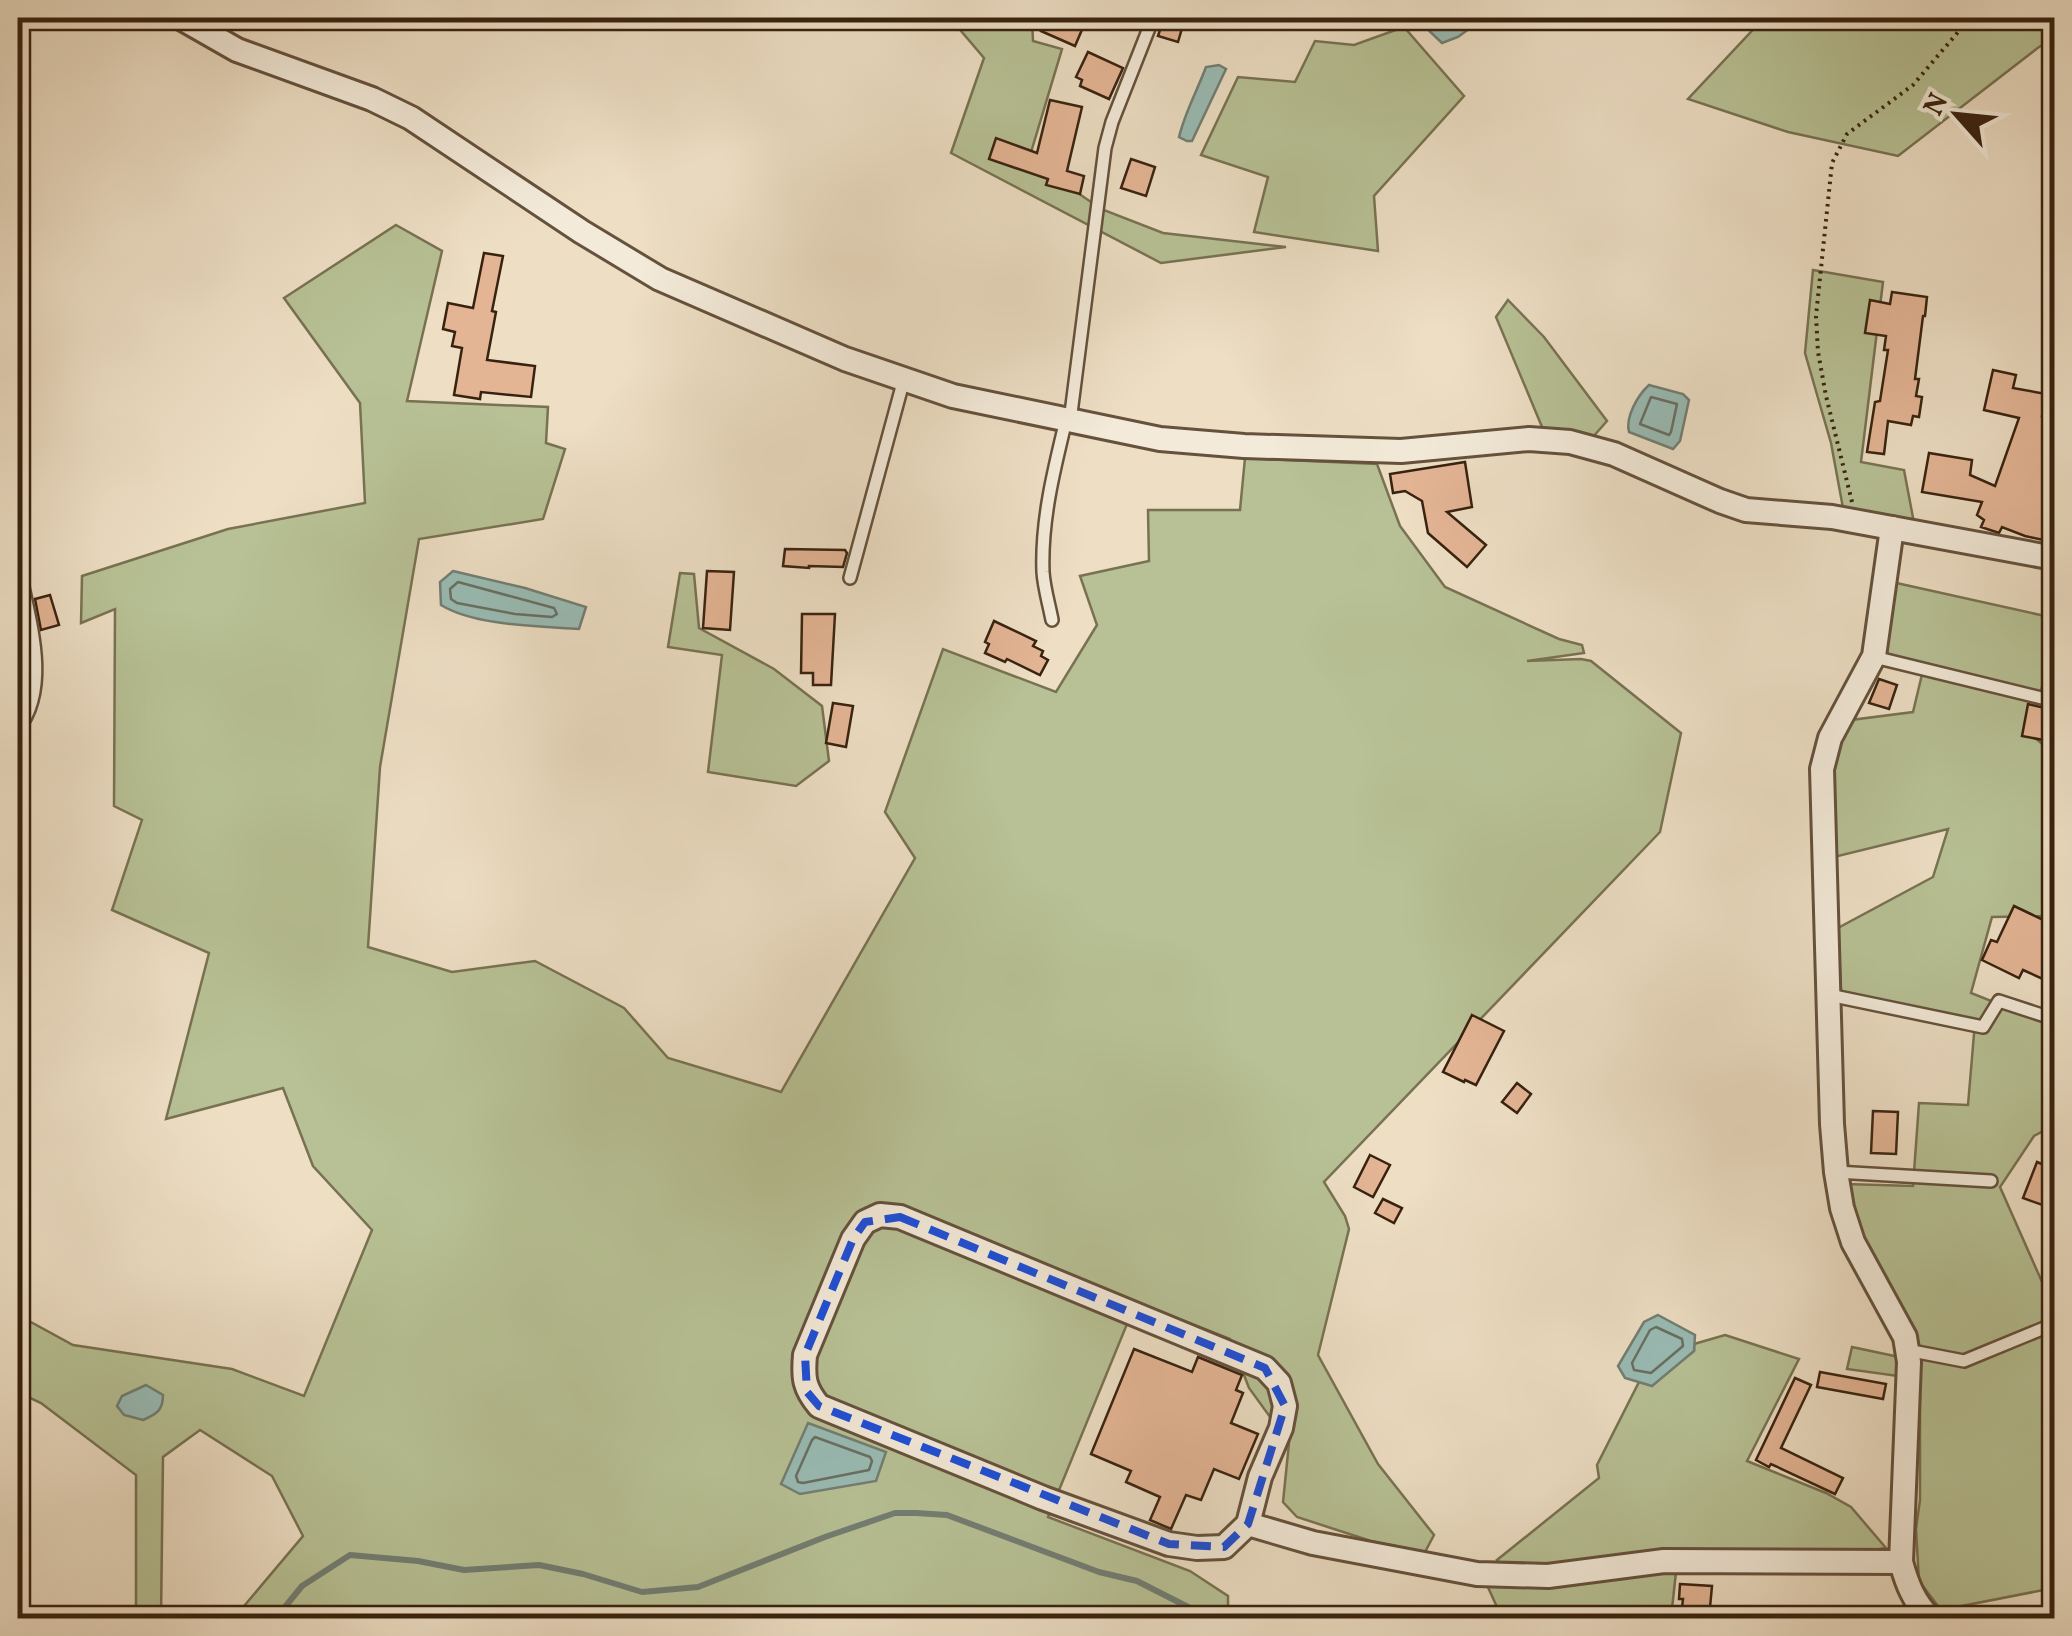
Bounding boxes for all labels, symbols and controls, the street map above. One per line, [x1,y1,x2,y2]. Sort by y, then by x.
north arrow [1907,65,2007,165]
text: N [1915,87,1959,123]

